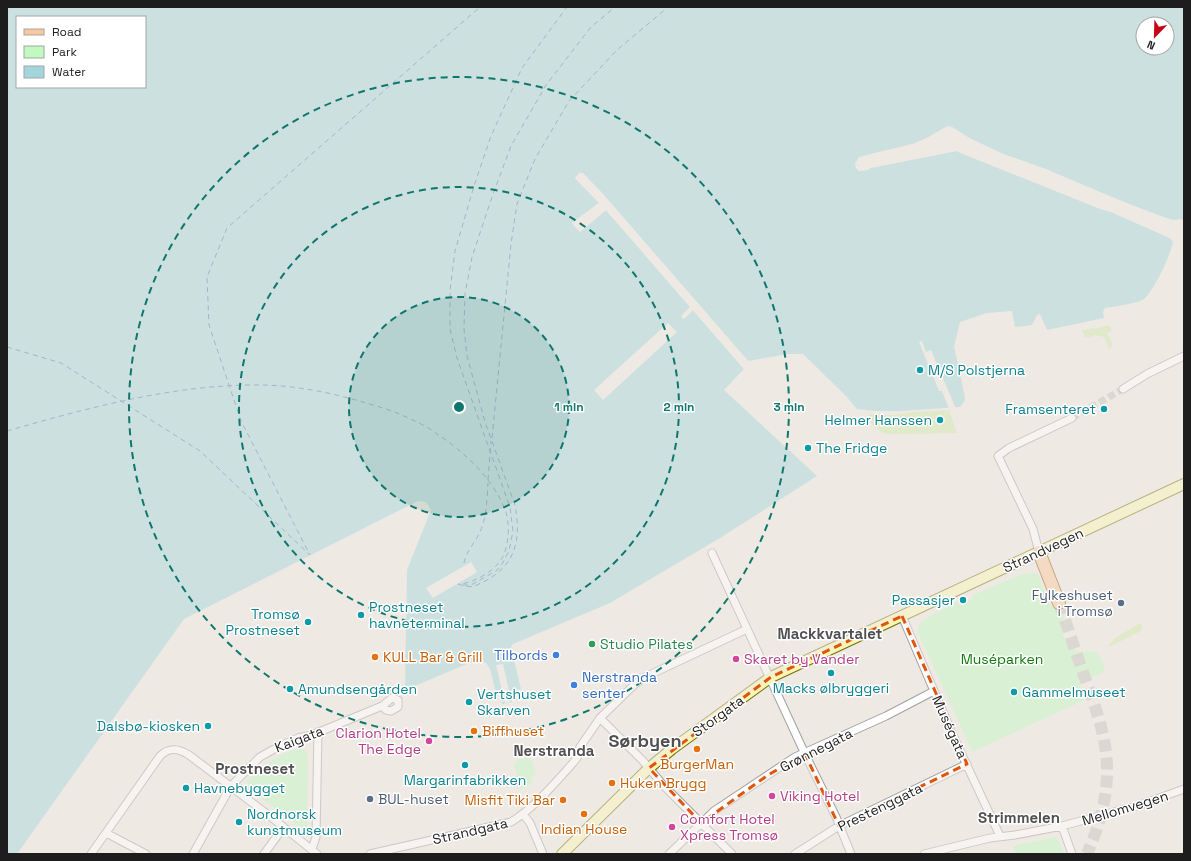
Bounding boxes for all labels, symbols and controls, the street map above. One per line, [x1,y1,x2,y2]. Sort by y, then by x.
legend [16,16,146,88]
north arrow [1135,16,1175,56]
text: Road [52,24,81,40]
text: N [1145,37,1157,53]
text: Park [52,44,77,60]
text: Water [52,64,86,80]
place label: M/S Polstjerna [928,361,1025,379]
marker: M/S Polstjerna [915,365,925,375]
text: 1 min [554,399,584,415]
text: 2 min [663,399,695,415]
text: 3 min [773,399,805,415]
centre of rings [452,400,466,414]
place label: Framsenteret [1005,400,1096,418]
marker: Framsenteret [1099,404,1109,414]
place label: Helmer Hanssen [824,411,932,429]
marker: Helmer Hanssen [935,415,945,425]
place label: The Fridge [816,439,887,457]
marker: The Fridge [803,443,813,453]
street label: Strandvegen [1000,523,1086,577]
place label: Fylkeshuset i Tromsø [1032,586,1113,620]
place label: Passasjer [892,591,955,609]
marker: Passasjer [958,595,968,605]
place label: Prostneset havneterminal [369,598,465,632]
marker: Fylkeshuset i Tromsø [1116,598,1126,608]
place label: Tromsø Prostneset [226,605,300,639]
marker: Prostneset havneterminal [356,610,366,620]
marker: Tromsø Prostneset [303,617,313,627]
district label: Mackkvartalet [778,624,883,643]
place label: Studio Pilates [600,635,693,653]
marker: Studio Pilates [587,639,597,649]
place label: Tilbords [494,646,548,664]
place label: KULL Bar & Grill [383,648,482,666]
marker: Tilbords [551,650,561,660]
place label: Skaret by Vander [744,650,859,668]
park label: Muséparken [961,650,1043,668]
marker: KULL Bar & Grill [370,652,380,662]
marker: Skaret by Vander [731,654,741,664]
place label: Nerstranda senter [582,668,657,702]
marker: Macks ølbryggeri [826,668,836,678]
place label: Macks ølbryggeri [773,679,889,697]
place label: Amundsengården [298,680,417,698]
marker: Nerstranda senter [569,680,579,690]
place label: Gammelmuseet [1022,683,1126,701]
marker: Amundsengården [285,684,295,694]
place label: Vertshuset Skarven [477,685,551,719]
marker: Gammelmuseet [1009,687,1019,697]
street label: Storgata [689,691,747,741]
street label: Muségata [928,693,972,761]
marker: Vertshuset Skarven [464,697,474,707]
place label: Dalsbø-kiosken [97,717,200,735]
marker: Dalsbø-kiosken [203,721,213,731]
street label: Kaigata [272,721,326,757]
place label: Biffhuset [482,722,544,740]
place label: Clarion Hotel The Edge [336,724,421,758]
street label: Grønnegata [777,724,855,776]
marker: Biffhuset [469,726,479,736]
district label: Sørbyen [608,729,682,752]
marker: Clarion Hotel The Edge [424,736,434,746]
district label: Nerstranda [514,741,595,760]
marker: BurgerMan [692,744,702,754]
place label: BurgerMan [660,755,734,773]
district label: Prostneset [215,759,295,778]
marker: Margarinfabrikken [460,760,470,770]
place label: Margarinfabrikken [404,771,526,789]
place label: Huken Brygg [620,774,706,792]
marker: Huken Brygg [607,778,617,788]
place label: Havnebygget [194,779,285,797]
street label: Prestenggata [835,779,925,835]
marker: Havnebygget [181,783,191,793]
street label: Mellomvegen [1080,786,1170,830]
place label: Viking Hotel [780,787,860,805]
place label: BUL-huset [378,790,449,808]
place label: Misfit Tiki Bar [465,791,555,809]
marker: Viking Hotel [767,791,777,801]
marker: BUL-huset [365,794,375,804]
marker: Misfit Tiki Bar [558,795,568,805]
place label: Nordnorsk kunstmuseum [247,805,342,839]
district label: Strimmelen [978,808,1060,827]
marker: Indian House [579,809,589,819]
place label: Comfort Hotel Xpress Tromsø [680,810,778,844]
street label: Strandgata [431,814,509,848]
marker: Nordnorsk kunstmuseum [234,817,244,827]
place label: Indian House [541,820,627,838]
marker: Comfort Hotel Xpress Tromsø [667,822,677,832]

